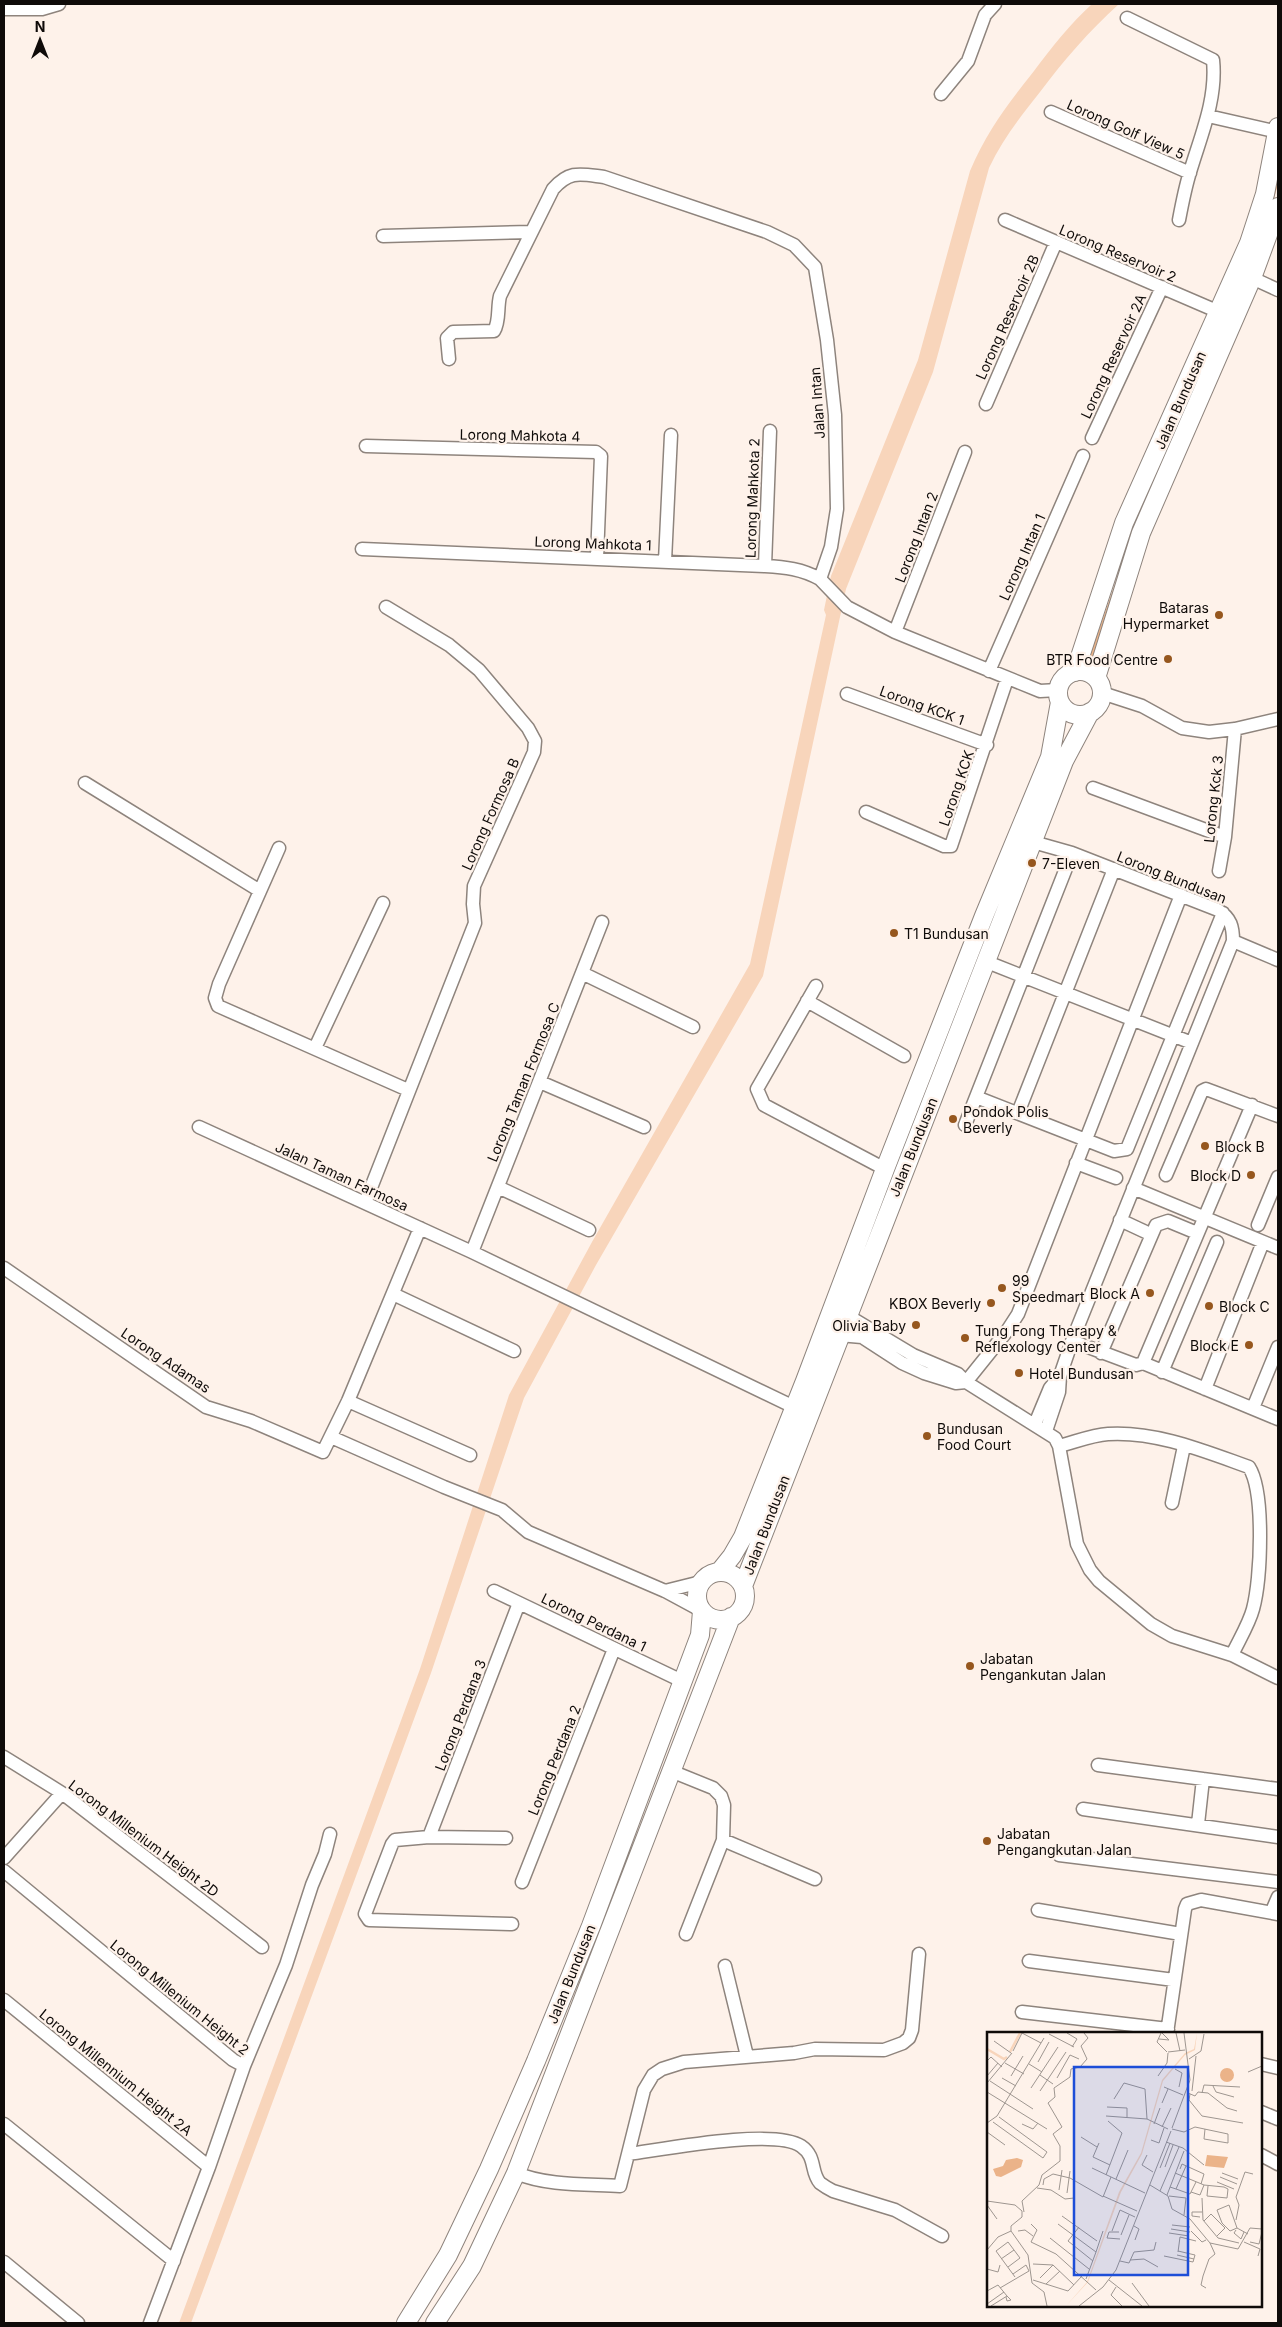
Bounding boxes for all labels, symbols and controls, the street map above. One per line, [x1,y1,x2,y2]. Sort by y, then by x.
north arrow [15,15,65,65]
text: N [35,18,45,35]
street label: Lorong Golf View 5 [1065,95,1187,163]
street label: Lorong Reservoir 2 [1057,221,1179,285]
street label: Lorong Reservoir 2B [972,252,1042,382]
street label: Lorong Reservoir 2A [1077,291,1149,421]
street label: Jalan Bundusan [1151,348,1209,452]
street label: Jalan Intan [806,366,828,440]
street label: Lorong Mahkota 4 [460,425,580,445]
street label: Lorong Mahkota 2 [741,438,763,558]
street label: Lorong Intan 2 [891,489,941,585]
street label: Lorong Intan 1 [995,511,1049,603]
street label: Lorong Mahkota 1 [534,532,652,554]
place label: Bataras Hypermarket [1123,599,1209,632]
marker: Bataras Hypermarket [1213,609,1225,621]
place label: BTR Food Centre [1046,651,1158,668]
marker: BTR Food Centre [1162,653,1174,665]
street label: Lorong KCK 1 [877,682,967,728]
street label: Lorong KCK [935,747,977,828]
street label: Lorong Formosa B [458,755,522,873]
street label: Lorong Kck 3 [1200,755,1226,843]
street label: Lorong Bundusan [1115,847,1229,907]
place label: 7-Eleven [1042,855,1100,872]
marker: 7-Eleven [1026,857,1038,869]
place label: T1 Bundusan [904,925,989,942]
marker: T1 Bundusan [888,927,900,939]
street label: Lorong Taman Formosa C [483,1000,563,1164]
street label: Jalan Bundusan [885,1095,941,1199]
place label: Pondok Polis Beverly [963,1103,1049,1136]
marker: Pondok Polis Beverly [947,1113,959,1125]
street label: Jalan Taman Farmosa [273,1138,411,1214]
place label: Block B [1215,1138,1265,1155]
marker: Block B [1199,1140,1211,1152]
place label: Block D [1190,1167,1241,1184]
marker: Block D [1245,1169,1257,1181]
place label: 99 Speedmart [1012,1272,1085,1305]
marker: 99 Speedmart [996,1282,1008,1294]
place label: Block A [1090,1285,1140,1302]
marker: Block A [1144,1287,1156,1299]
place label: KBOX Beverly [889,1295,981,1312]
marker: KBOX Beverly [985,1297,997,1309]
place label: Block C [1219,1298,1270,1315]
marker: Block C [1203,1300,1215,1312]
place label: Olivia Baby [832,1317,906,1334]
marker: Olivia Baby [910,1319,922,1331]
place label: Tung Fong Therapy & Reflexology Center [975,1322,1117,1355]
street label: Lorong Adamas [118,1324,214,1396]
marker: Tung Fong Therapy & Reflexology Center [959,1332,971,1344]
place label: Block E [1190,1337,1239,1354]
marker: Block E [1243,1339,1255,1351]
place label: Hotel Bundusan [1029,1365,1134,1382]
marker: Hotel Bundusan [1013,1367,1025,1379]
place label: Bundusan Food Court [937,1420,1011,1453]
marker: Bundusan Food Court [921,1430,933,1442]
street label: Jalan Bundusan [739,1473,793,1577]
street label: Lorong Perdana 1 [539,1589,649,1655]
place label: Jabatan Pengankutan Jalan [980,1650,1106,1683]
street label: Lorong Perdana 3 [431,1657,489,1773]
marker: Jabatan Pengankutan Jalan [964,1660,976,1672]
street label: Lorong Perdana 2 [524,1702,584,1818]
street label: Lorong Millenium Height 2D [66,1776,222,1900]
place label: Jabatan Pengangkutan Jalan [997,1825,1132,1858]
marker: Jabatan Pengangkutan Jalan [981,1835,993,1847]
street label: Jalan Bundusan [543,1922,599,2026]
street label: Lorong Millenium Height 2 [107,1936,253,2058]
street label: Lorong Millennium Height 2A [36,2005,196,2139]
inset map [987,2032,1262,2307]

